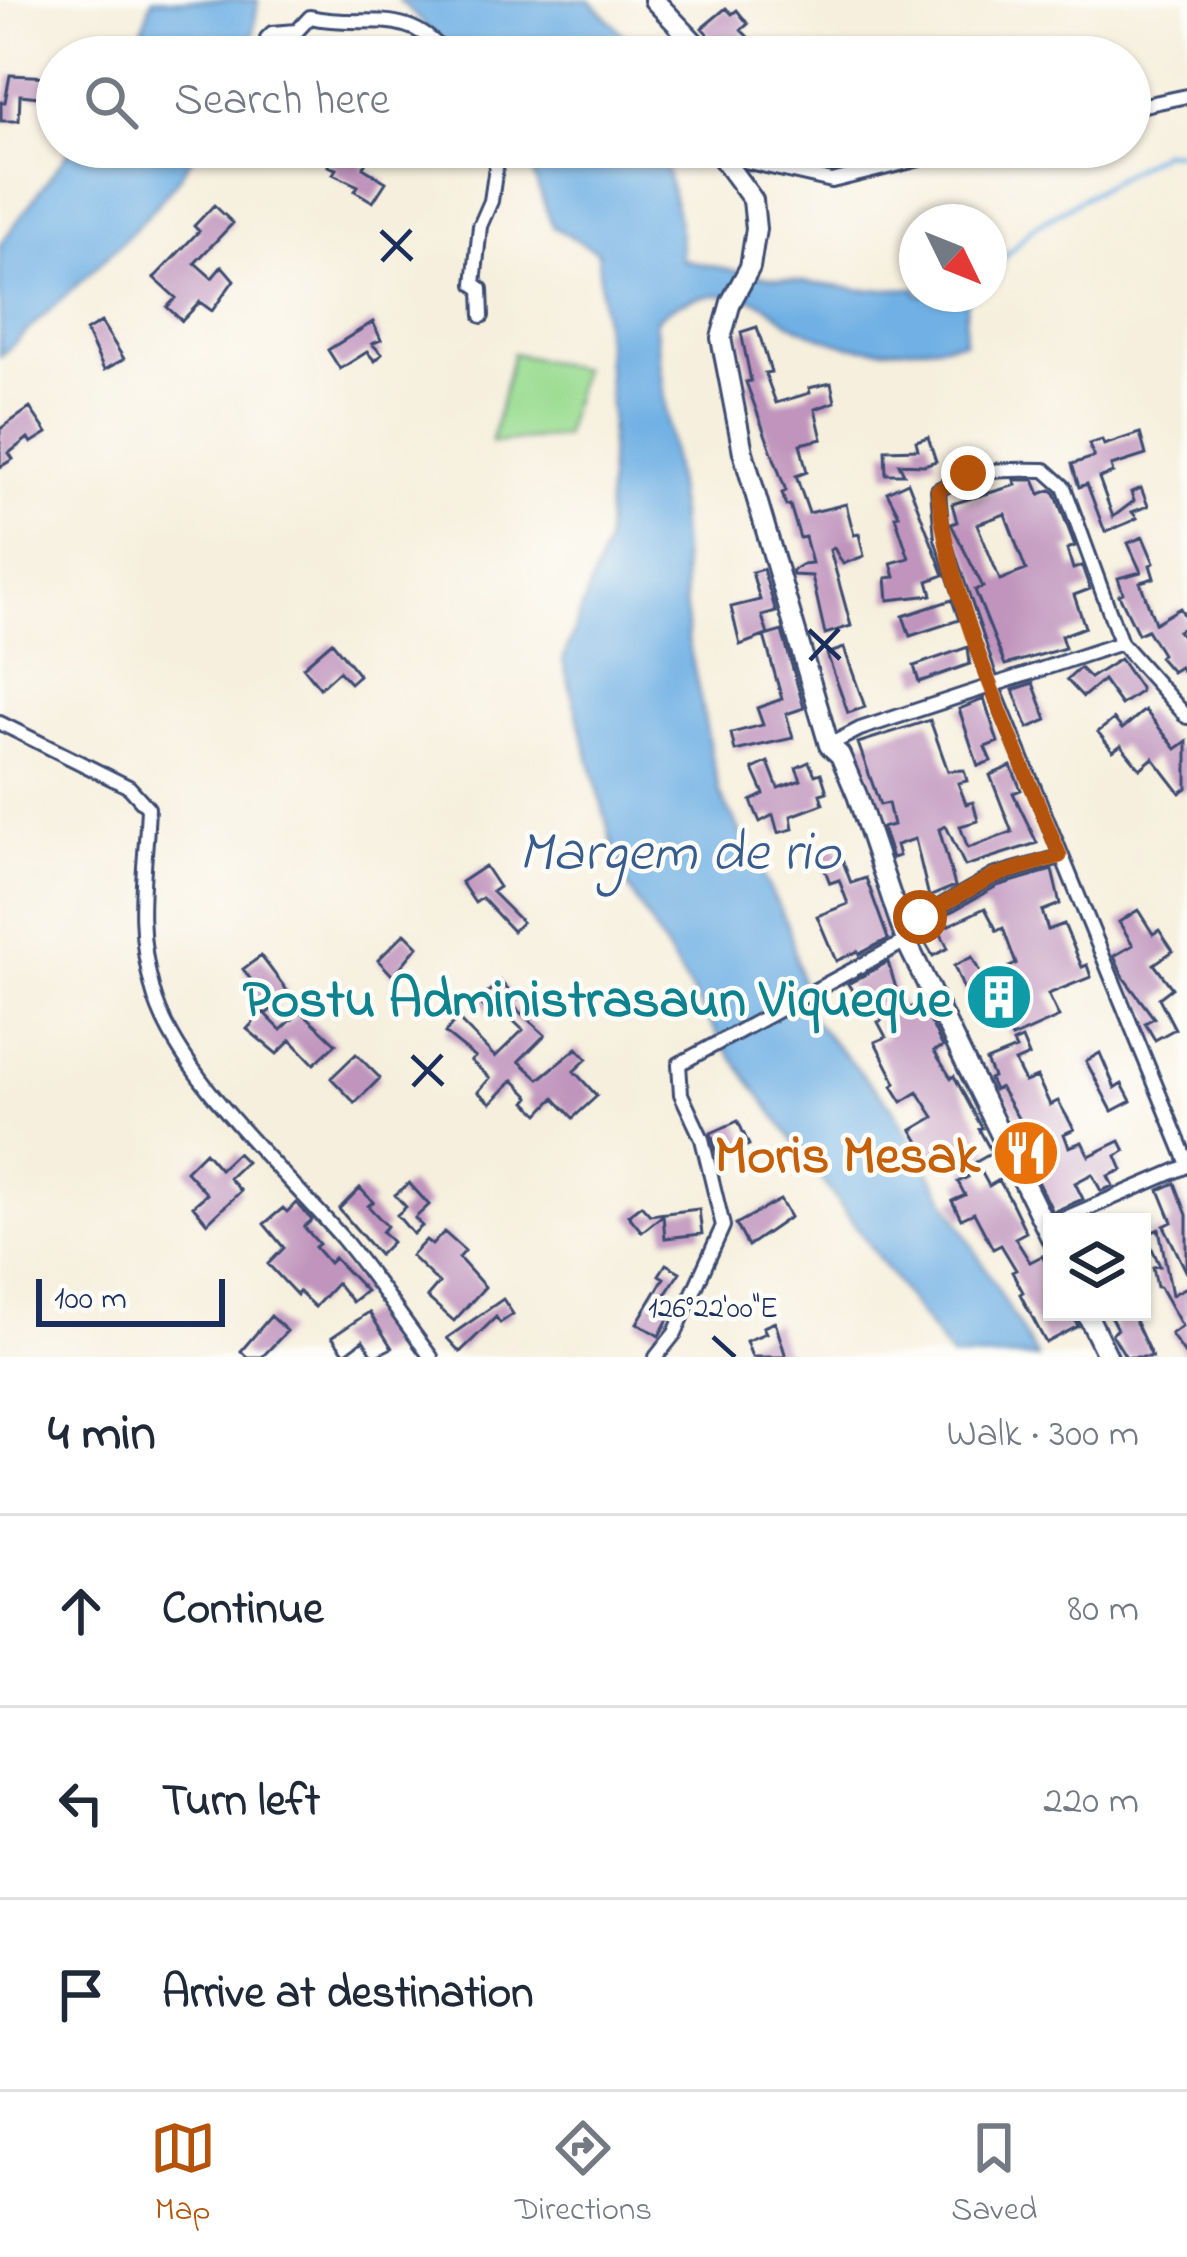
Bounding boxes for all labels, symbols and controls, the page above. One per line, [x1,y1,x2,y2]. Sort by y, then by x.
search box [36,36,1151,168]
icon: search [78,69,144,135]
text: Search here [174,69,390,135]
north arrow [899,204,1007,312]
route end [941,446,995,500]
water label: Margem de rio [518,814,842,897]
route start [893,890,947,944]
building icon: Postu Administrasaun Viqueque [964,962,1034,1032]
place label: Postu Administrasaun Viqueque [243,964,954,1042]
restaurant icon: Moris Mesak [991,1118,1061,1188]
place label: Moris Mesak [714,1120,981,1198]
map controls [1043,1213,1151,1321]
button: layers [1043,1213,1151,1321]
scale bar [36,1273,225,1326]
text: 100 m [54,1276,127,1324]
text: 126°22'00"E [648,1288,778,1332]
text: 4 min [48,1398,156,1473]
text: Walk · 300 m [946,1407,1139,1464]
icon: ahead [48,1578,114,1644]
text: Continue [162,1578,323,1644]
text: 80 m [1068,1582,1139,1639]
icon: left [48,1770,114,1836]
text: Turn left [162,1770,320,1836]
text: 220 m [1043,1774,1139,1831]
icon: arrive [48,1962,114,2028]
text: Arrive at destination [162,1962,533,2028]
tab: Map [150,2115,216,2235]
tab: Directions [515,2115,652,2235]
tab: Saved [951,2115,1037,2235]

